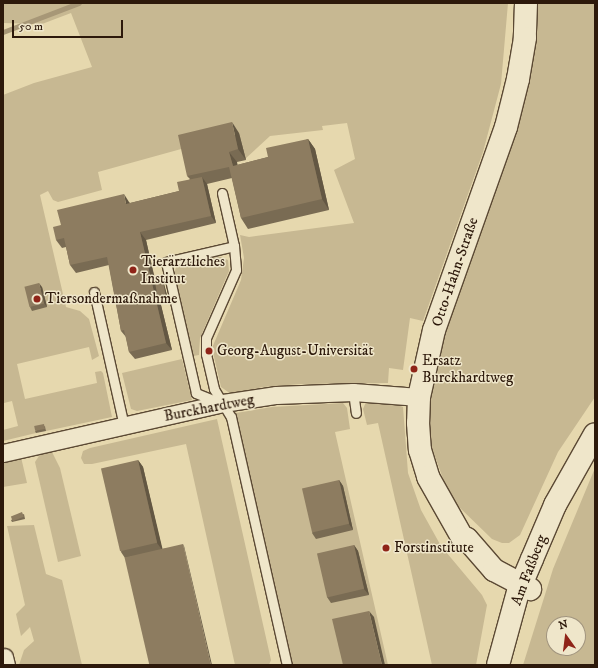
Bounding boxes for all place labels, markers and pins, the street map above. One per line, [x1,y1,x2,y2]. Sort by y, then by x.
place label: Tierärztliches Institut [141,252,225,287]
marker: Tierärztliches Institut [128,265,138,275]
place label: Tiersondermaßnahme [45,290,178,308]
marker: Tiersondermaßnahme [32,294,42,304]
place label: Georg-August-Universität [217,342,373,360]
marker: Georg-August-Universität [204,346,214,356]
place label: Ersatz Burckhardtweg [422,351,513,386]
marker: Ersatz Burckhardtweg [409,364,419,374]
place label: Forstinstitute [394,539,474,557]
marker: Forstinstitute [381,543,391,553]

